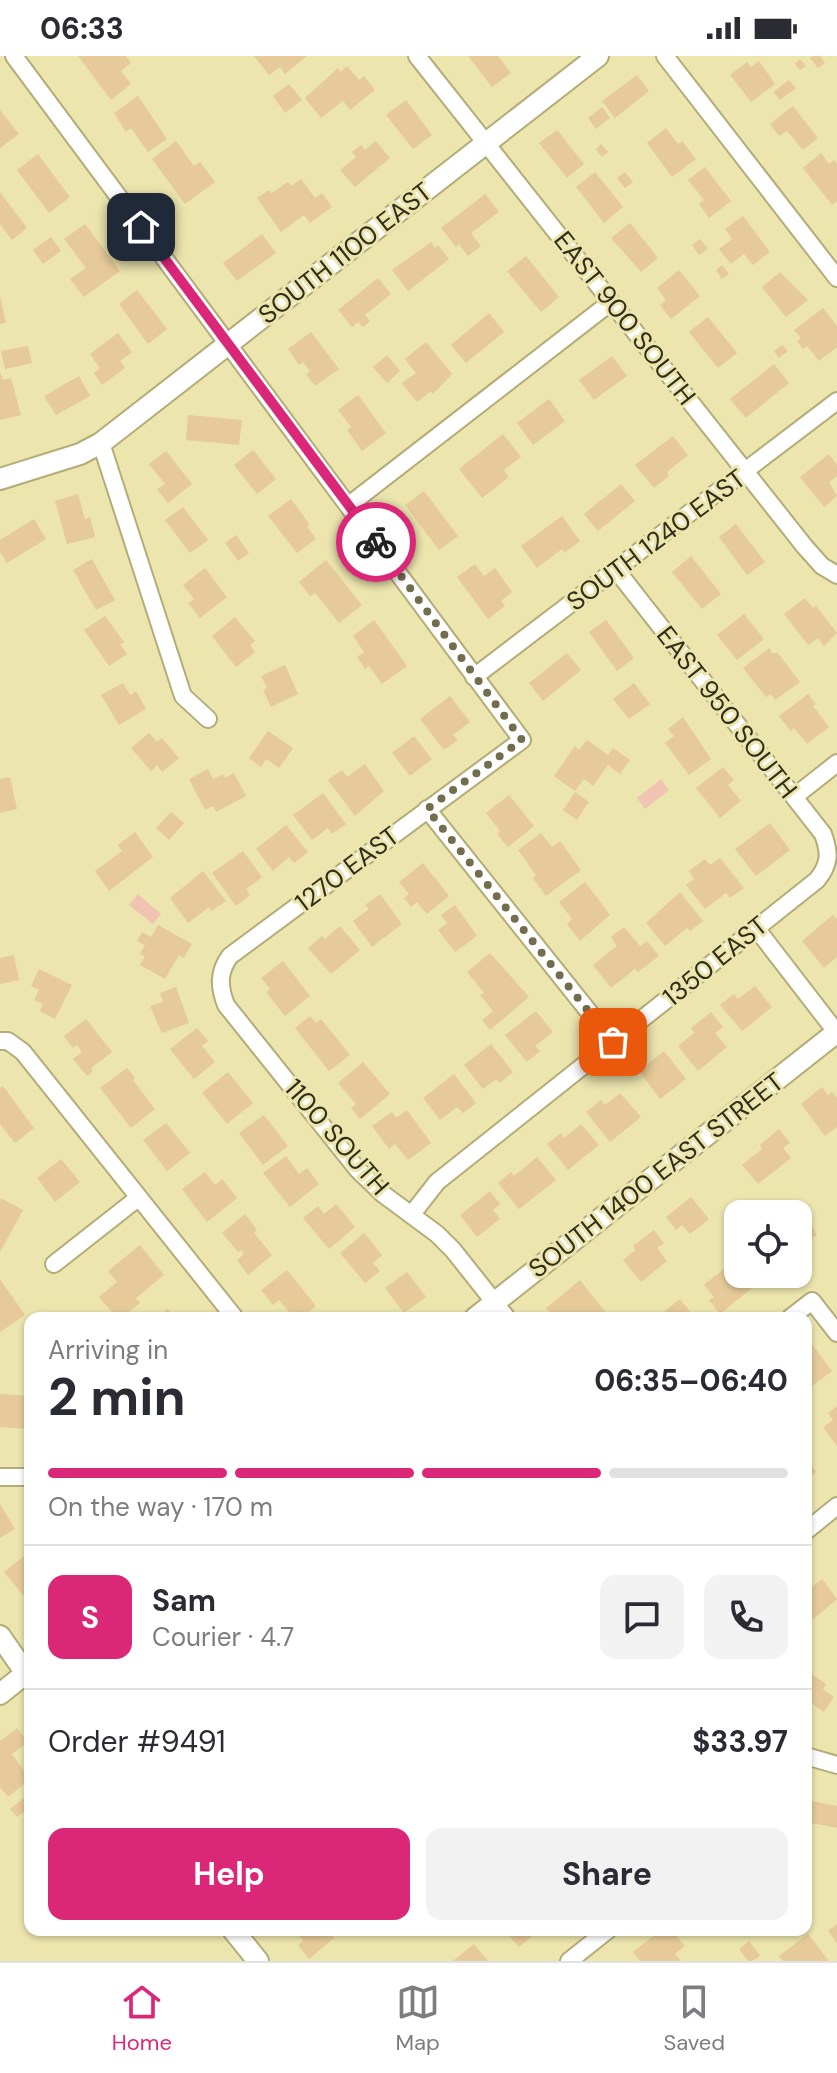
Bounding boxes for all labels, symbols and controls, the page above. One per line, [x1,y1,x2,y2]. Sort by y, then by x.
text: 06:33 [40,9,124,48]
street label: SOUTH 1100 EAST [251,175,439,331]
pin [107,193,175,261]
icon: home [119,205,163,249]
street label: EAST 900 SOUTH [547,224,703,412]
street label: SOUTH 1240 EAST [560,462,752,618]
courier [336,502,416,582]
icon: bike [354,520,398,564]
street label: EAST 950 SOUTH [649,619,805,805]
street label: 1270 EAST [288,819,406,919]
street label: 1350 EAST [656,908,774,1014]
pin [579,1008,647,1076]
icon: bag [591,1020,635,1064]
street label: SOUTH 1400 EAST STREET [522,1065,790,1285]
street label: 1100 SOUTH [277,1072,397,1202]
map controls [724,1200,812,1288]
button: locate [724,1200,812,1288]
text: Arriving in [48,1333,168,1367]
text: 06:35–06:40 [594,1361,788,1400]
text: 2 min [48,1363,186,1431]
text: On the way · 170 m [48,1490,273,1524]
button: chat [600,1575,684,1659]
button: phone [704,1575,788,1659]
text: Sam [152,1581,216,1620]
text: S [81,1598,99,1637]
text: Courier · 4.7 [152,1620,294,1654]
text: Order #9491 [48,1722,226,1761]
text: $33.97 [692,1722,788,1761]
button: Help [48,1828,410,1920]
button: Share [426,1828,788,1920]
tab: Home [112,1980,172,2057]
tab: Map [396,1980,440,2057]
tab: Saved [663,1980,725,2057]

